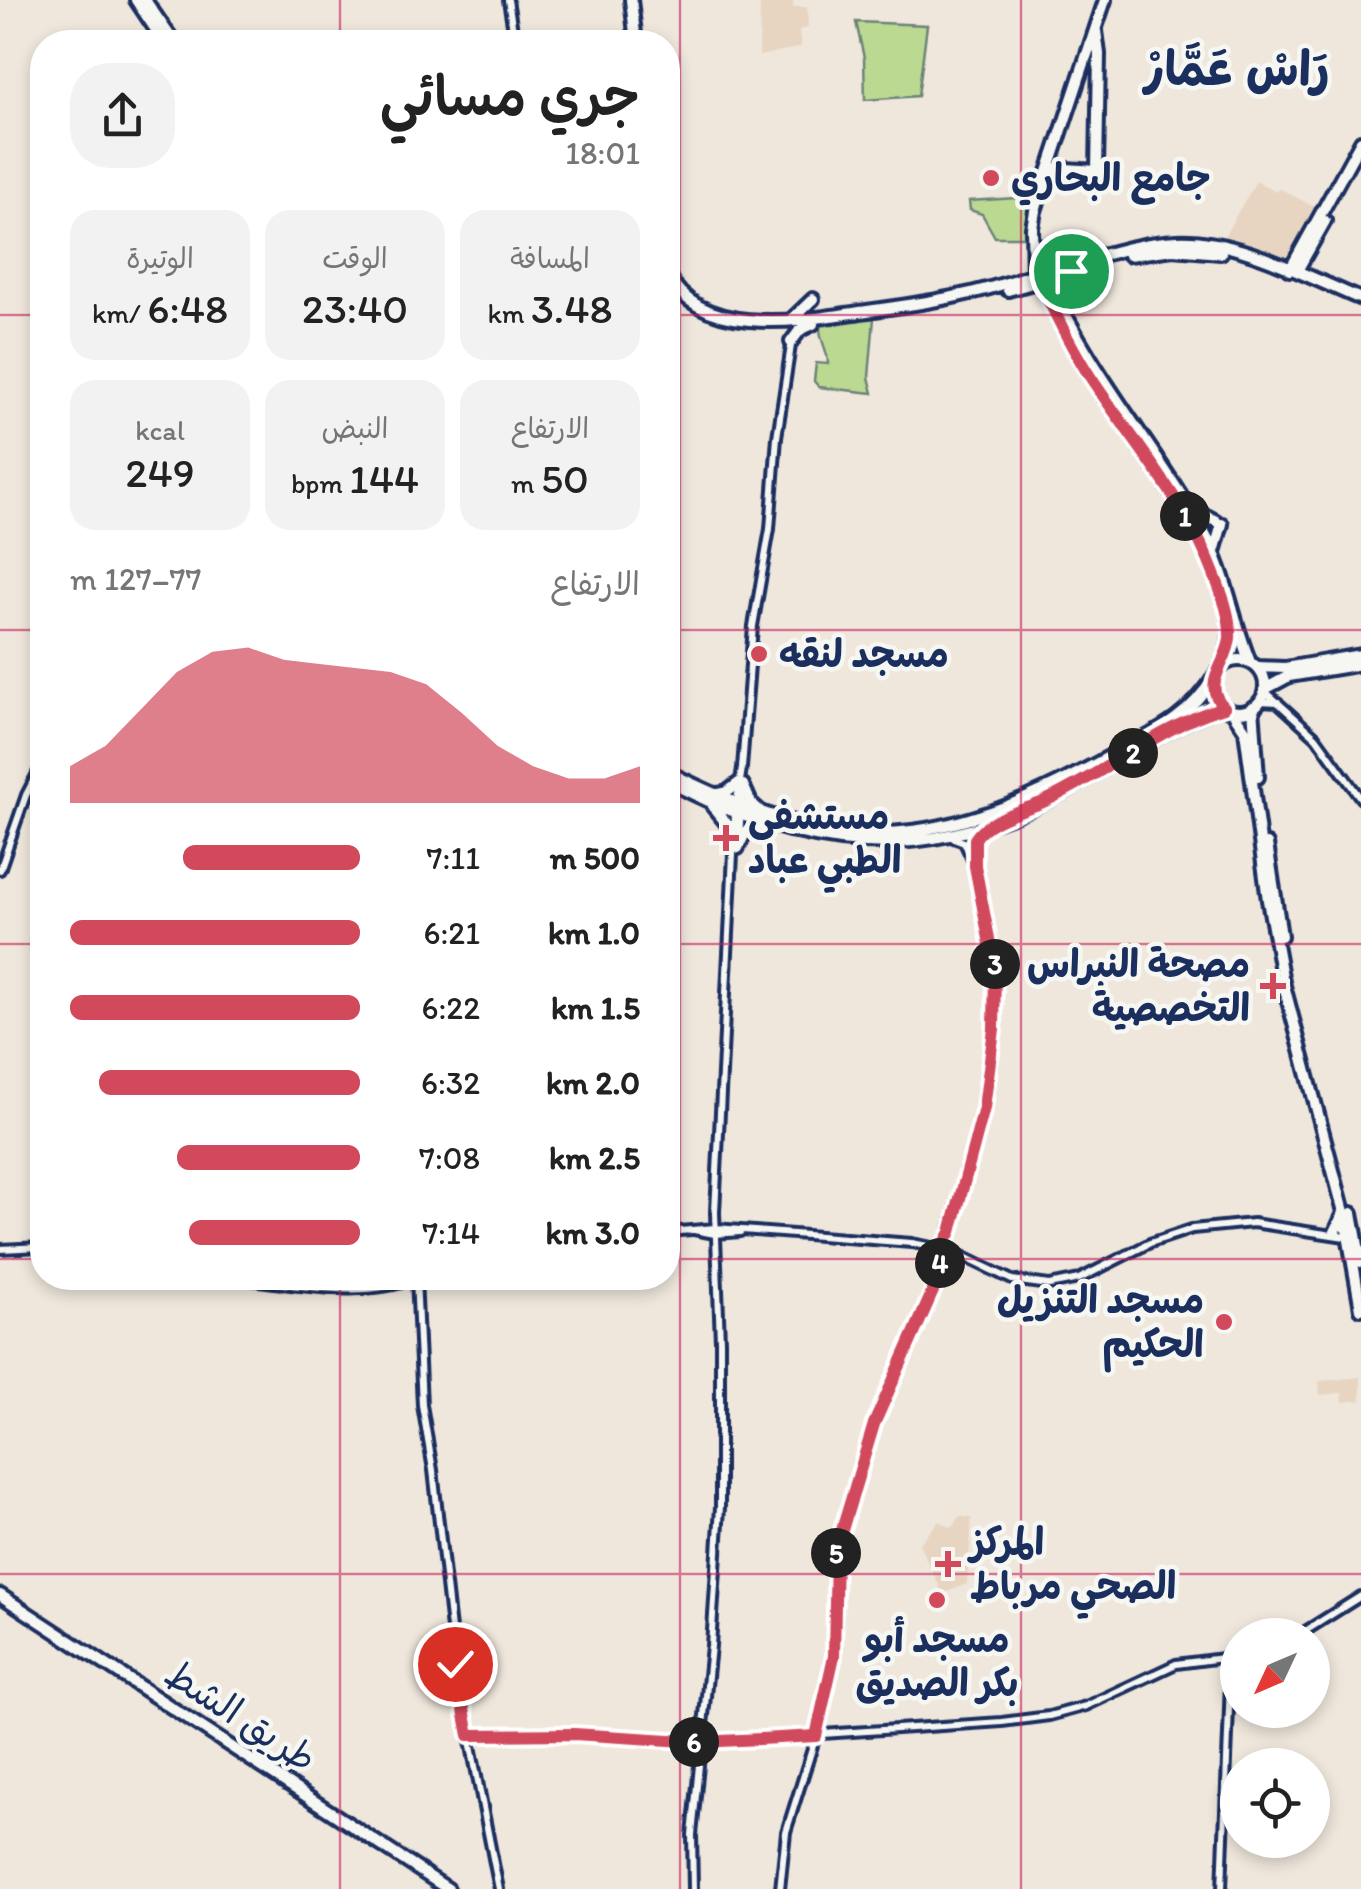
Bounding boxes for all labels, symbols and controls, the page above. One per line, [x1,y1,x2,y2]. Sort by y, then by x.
district label: رَاسْ عَمَّارْ [1141,39,1330,97]
button: share [70,63,175,168]
text: جري مسائي [380,63,640,129]
text: 18:01 [565,134,640,172]
place label: جامع البحاري [1011,155,1211,206]
marker: جامع البحاري [980,167,1002,189]
pin [1029,229,1114,314]
text: الوتيرة [126,241,194,275]
text: الوقت [322,241,388,275]
text: المسافة [510,241,590,275]
icon: arrive [1044,244,1099,299]
text: 6:48 [147,283,228,334]
text: 23:40 [302,283,408,334]
text: 3.48 [531,283,612,334]
text: /km [92,296,147,330]
text: km [488,296,531,330]
text: النبض [322,411,388,445]
text: الارتفاع [511,411,589,445]
text: kcal [135,413,185,447]
text: 249 [125,447,195,498]
text: 144 [349,453,419,504]
text: 50 [541,453,589,504]
text: bpm [291,466,349,500]
text: m [511,466,541,500]
pin: 1 [1160,491,1210,541]
text: 1 [1179,499,1192,533]
text: 77–127 m [70,560,201,598]
text: الارتفاع [550,565,640,603]
place label: مسجد لنقه [779,631,949,677]
marker: مسجد لنقه [748,643,770,665]
pin: 2 [1108,728,1158,778]
text: 2 [1126,736,1140,770]
place label: مستشفى الطبي عباد [748,793,901,893]
marker: مستشفى الطبي عباد [713,825,739,851]
text: 7:11 [427,839,480,877]
text: 500 m [550,839,640,877]
text: 6:21 [424,914,480,952]
text: 1.0 km [548,914,640,952]
pin: 3 [970,939,1020,989]
place label: مصحة النبراس التخصصية [1027,941,1250,1031]
text: 3 [987,947,1003,981]
marker: مصحة النبراس التخصصية [1260,973,1286,999]
text: 6:22 [422,989,480,1027]
text: 1.5 km [551,989,640,1027]
text: 6:32 [421,1064,480,1102]
text: 2.0 km [546,1064,640,1102]
text: 7:08 [419,1139,480,1177]
text: 2.5 km [549,1139,640,1177]
text: 7:14 [422,1214,480,1252]
text: 3.0 km [545,1214,640,1252]
pin: 4 [915,1238,965,1288]
text: 4 [932,1246,948,1280]
place label: مسجد التنزيل الحكيم [997,1277,1204,1373]
marker: مسجد التنزيل الحكيم [1213,1311,1235,1333]
place label: المركز الصحي مرباط [966,1519,1176,1619]
pin: 5 [811,1528,861,1578]
text: 5 [829,1536,843,1570]
marker: المركز الصحي مرباط [935,1551,961,1577]
marker: مسجد أبو بكر الصديق [926,1589,948,1611]
place label: مسجد أبو بكر الصديق [855,1616,1019,1707]
north arrow [1220,1618,1330,1728]
map controls [1220,1618,1330,1858]
pin [413,1622,498,1707]
icon: check [428,1637,483,1692]
street label: طريق الشط [157,1650,325,1782]
pin: 6 [669,1717,719,1767]
text: 6 [687,1725,701,1759]
button: locate [1220,1748,1330,1858]

